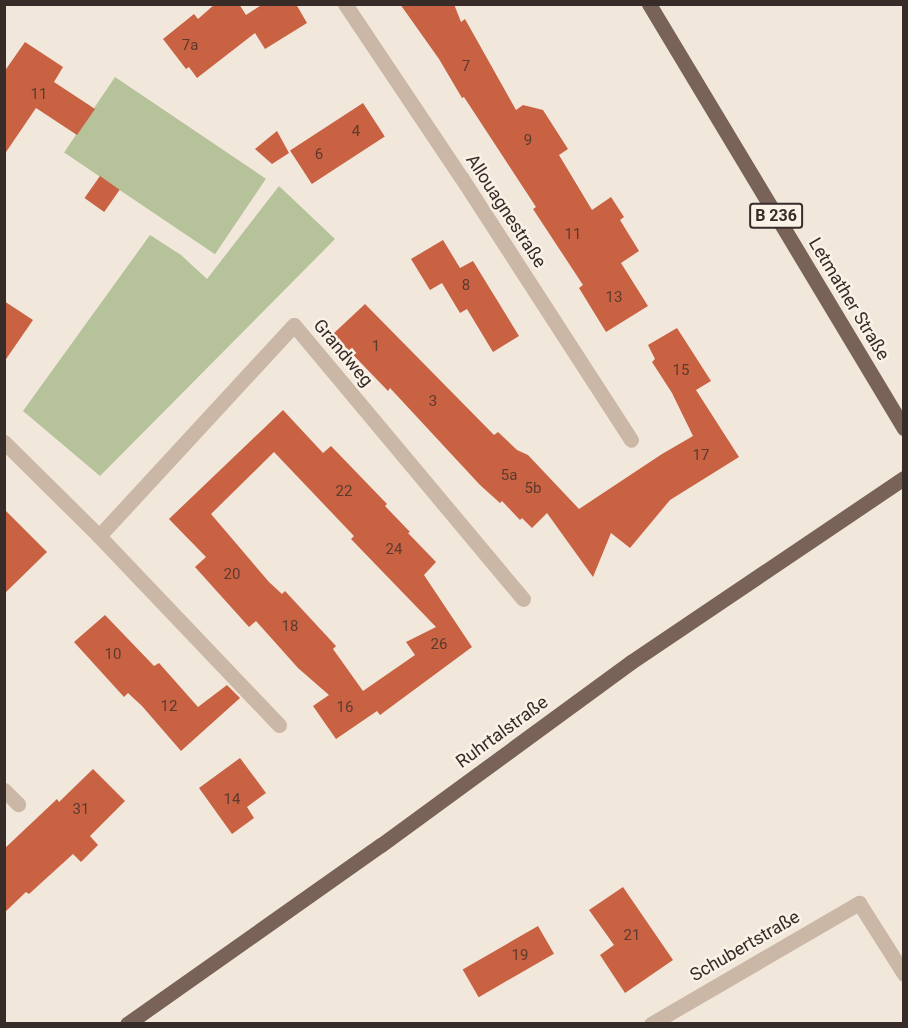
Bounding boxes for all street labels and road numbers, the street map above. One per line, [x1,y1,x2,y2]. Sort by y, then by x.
street label: Allouagnestraße [461,150,551,272]
road number: B 236 [749,203,803,229]
street label: Letmather Straße [804,234,894,364]
street label: Grandweg [309,315,377,391]
street label: Ruhrtalstraße [452,691,552,773]
street label: Schubertstraße [686,906,804,986]

